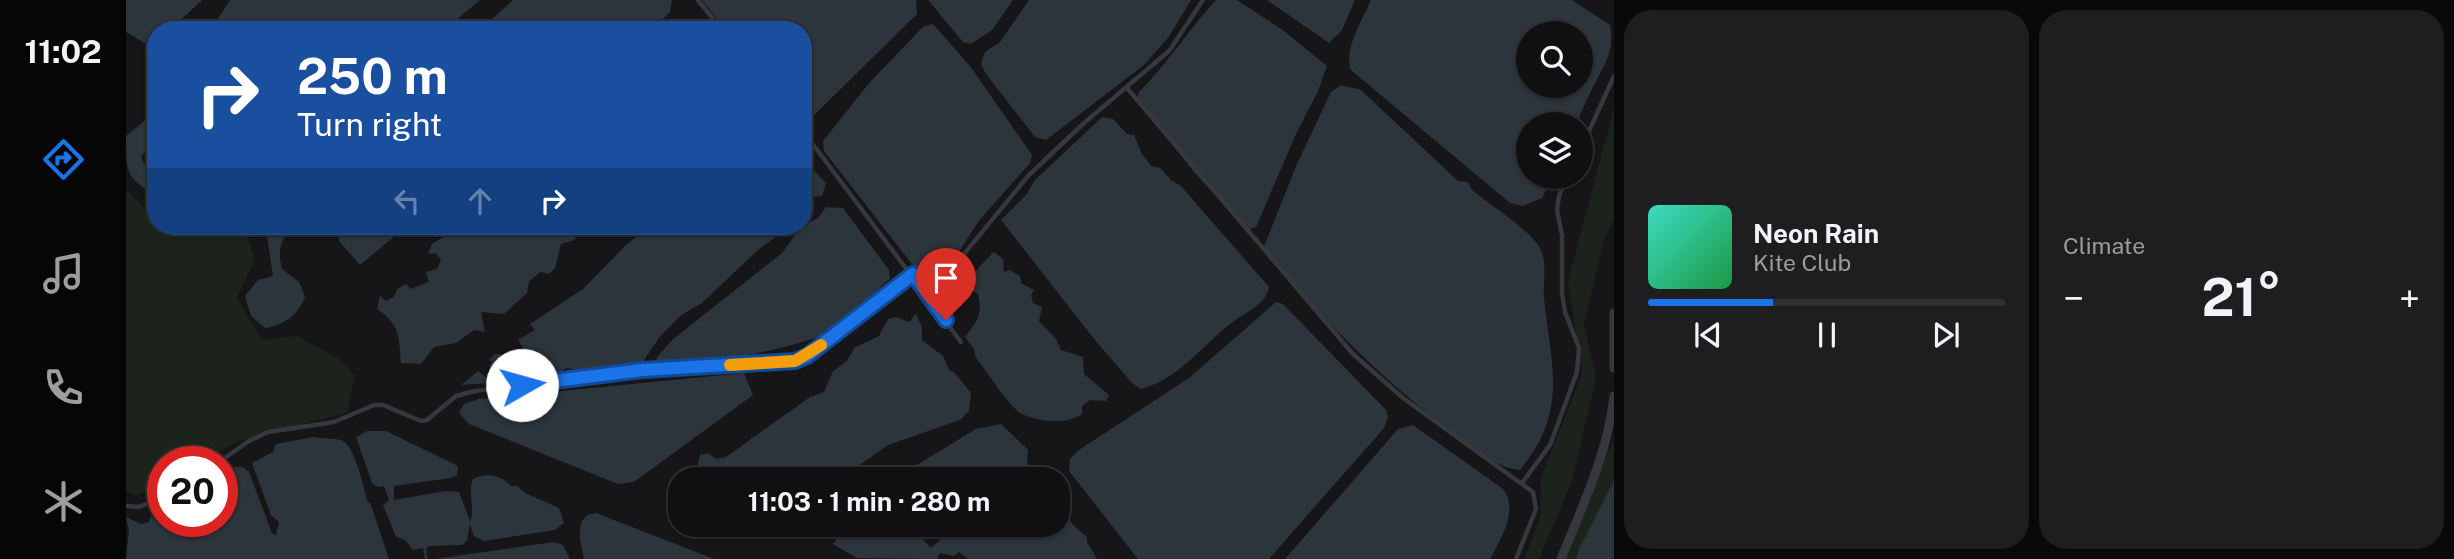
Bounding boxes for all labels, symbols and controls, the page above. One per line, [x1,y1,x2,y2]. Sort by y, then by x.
map controls [1516,21,1593,189]
button: search [1516,21,1593,98]
text: 11:02 [25,33,101,70]
text: 250 m [297,47,448,105]
icon: right [182,49,273,140]
text: Turn right [297,106,442,143]
button: layers [1516,112,1593,189]
icon: directions [39,135,88,184]
icon: left [388,182,426,220]
icon: ahead [461,182,499,220]
icon: right [534,182,572,220]
text: Neon Rain [1753,218,1879,249]
text: Climate [2063,232,2145,259]
pin [916,248,976,320]
icon: music [39,249,88,298]
text: Kite Club [1753,249,1851,276]
icon: arrive [927,259,965,297]
text: 21° [2202,267,2281,328]
text: − [2063,276,2084,321]
text: + [2399,276,2420,321]
icon: previous [1689,316,1727,354]
icon: pause [1808,316,1846,354]
icon: next [1927,316,1965,354]
position arrow [485,348,559,422]
icon: phone [39,363,88,412]
speed limit sign: 20 [147,446,238,537]
icon: climate [39,477,88,526]
text: 11:03 · 1 min · 280 m [748,486,990,517]

